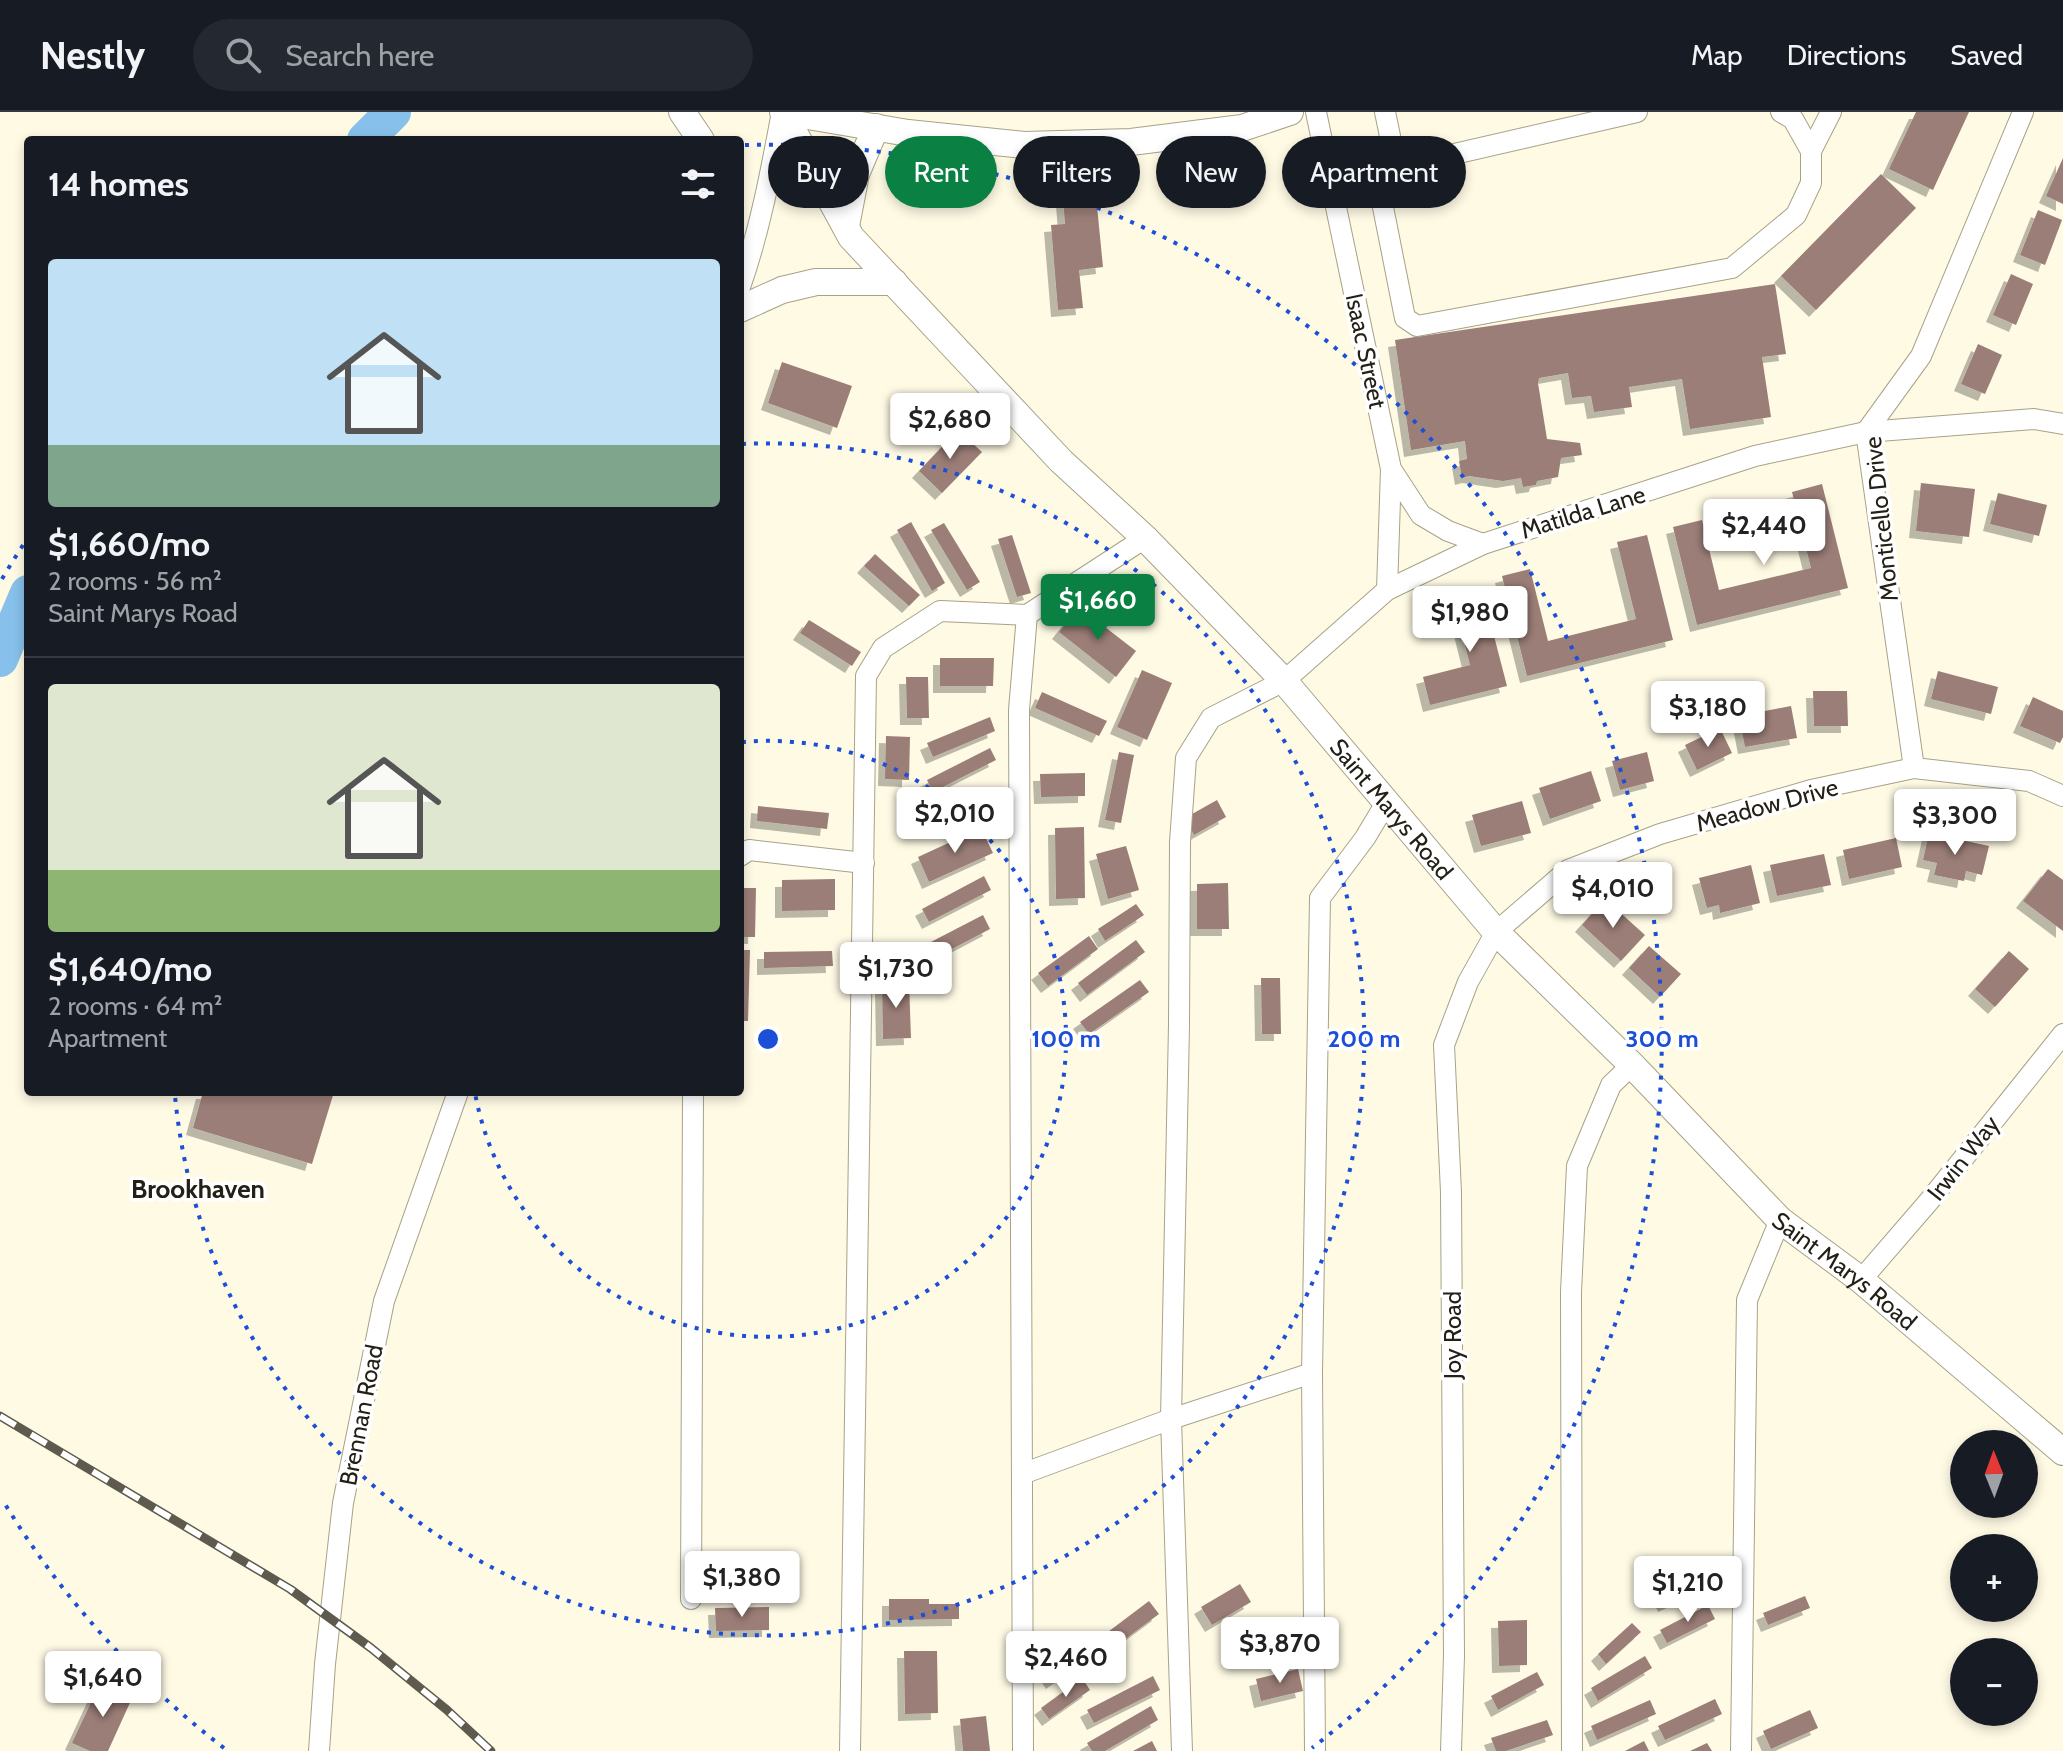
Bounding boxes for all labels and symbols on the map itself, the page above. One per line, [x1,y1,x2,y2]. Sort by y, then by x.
street label: Isaac Street [1340,291,1392,411]
pin: $2,680 [885,393,1015,461]
street label: Monticello Drive [1858,435,1904,603]
street label: Matilda Lane [1517,479,1649,545]
pin: $2,440 [1699,499,1829,567]
pin: $1,660 [1033,574,1163,642]
pin: $1,980 [1405,586,1535,654]
pin: $3,180 [1643,681,1773,749]
street label: Saint Marys Road [1324,732,1460,885]
street label: Meadow Drive [1693,772,1841,838]
pin: $2,010 [890,787,1020,855]
pin: $3,300 [1890,789,2020,857]
pin: $4,010 [1548,862,1678,930]
pin: $1,730 [831,942,961,1010]
text: 100 m [1031,1024,1101,1053]
text: 200 m [1328,1024,1400,1053]
text: 300 m [1625,1024,1699,1053]
centre of rings [754,1025,782,1053]
street label: Irwin Way [1921,1110,2005,1206]
district label: Brookhaven [131,1173,265,1205]
street label: Saint Marys Road [1767,1205,1923,1336]
street label: Joy Road [1438,1291,1467,1380]
street label: Brennan Road [333,1342,389,1488]
north arrow [1950,1430,2038,1518]
pin: $1,380 [677,1551,807,1619]
pin: $1,210 [1623,1556,1753,1624]
pin: $3,870 [1215,1617,1345,1685]
pin: $2,460 [1001,1631,1131,1699]
pin: $1,640 [38,1651,168,1719]

